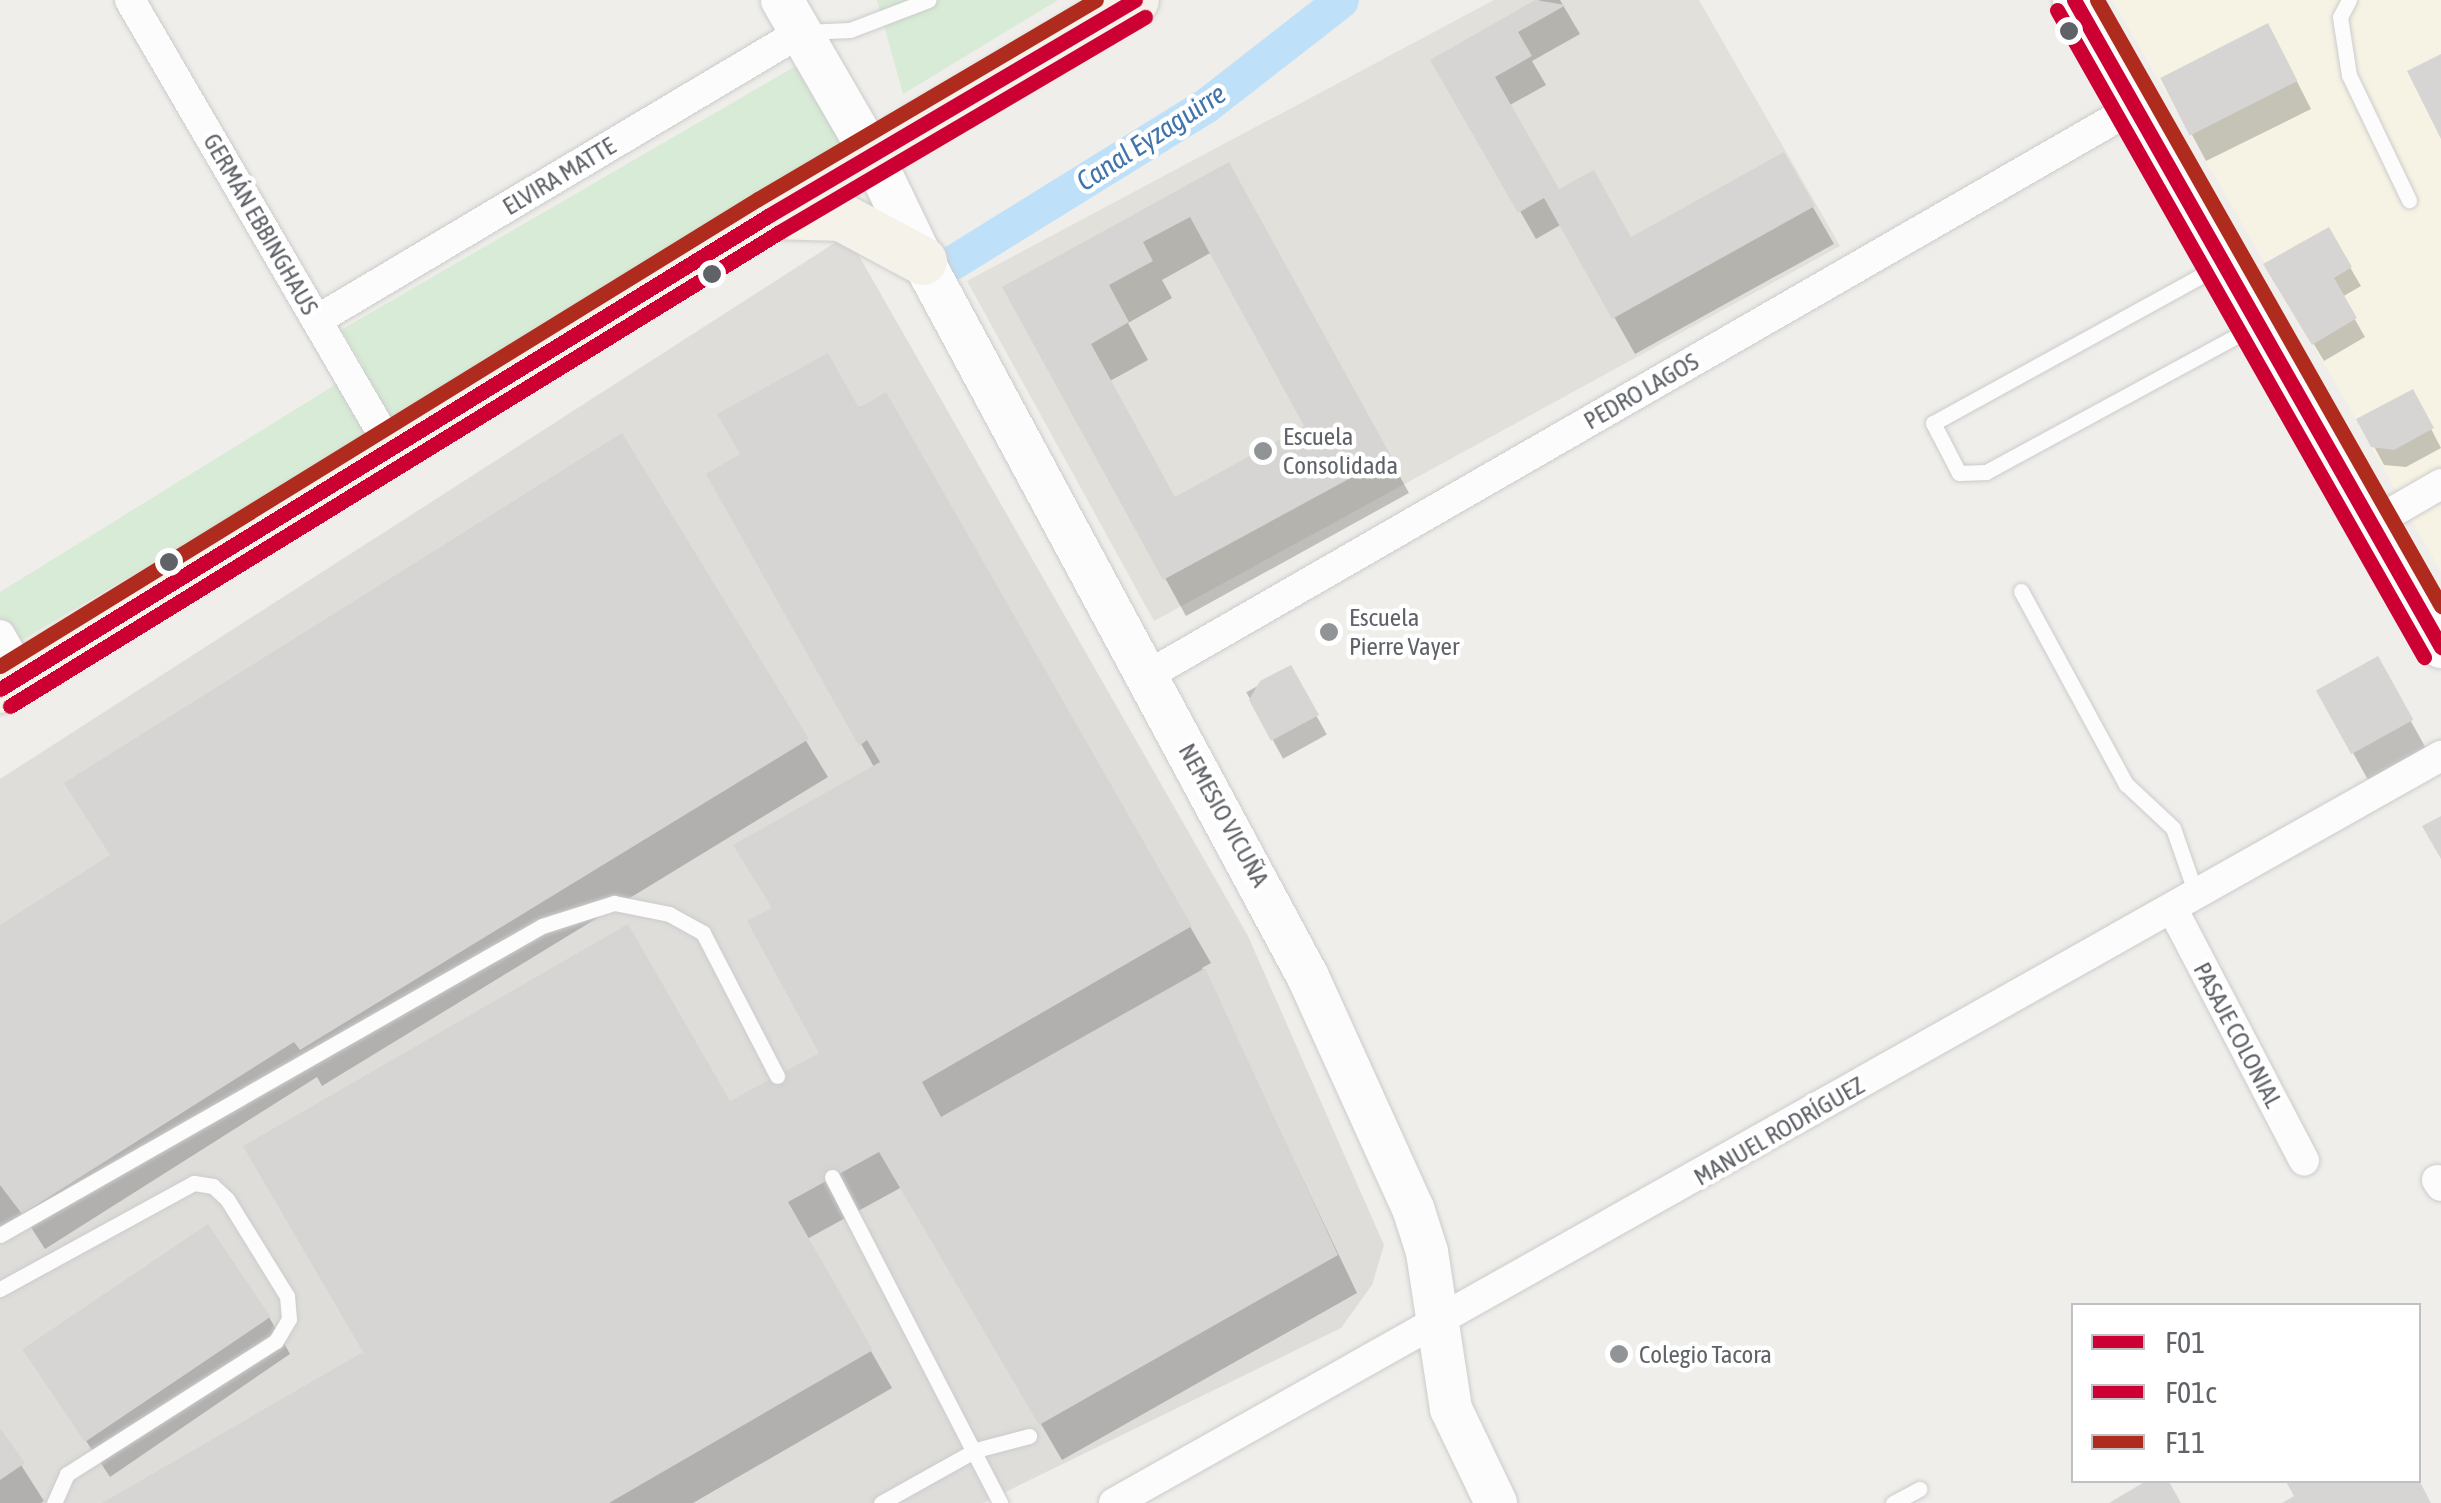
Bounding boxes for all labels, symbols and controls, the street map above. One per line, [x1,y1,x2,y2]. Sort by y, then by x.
unlabelled marker [2059,21,2079,41]
water label: Canal Eyzaguirre [1070,76,1232,198]
street label: GERMÁN EBBINGHAUS [197,128,325,320]
street label: ELVIRA MATTE [497,131,621,221]
unlabelled marker [702,264,722,284]
street label: PEDRO LAGOS [1578,346,1704,436]
place label: Escuela Consolidada [1283,422,1398,481]
marker: Escuela Consolidada [1252,440,1274,462]
unlabelled marker [159,552,179,572]
place label: Escuela Pierre Vayer [1349,603,1459,662]
marker: Escuela Pierre Vayer [1318,621,1340,643]
street label: NEMESIO VICUÑA [1172,738,1276,892]
street label: PASAJE COLONIAL [2187,957,2289,1113]
street label: MANUEL RODRÍGUEZ [1688,1070,1870,1192]
legend [2071,1303,2421,1483]
text: F01 [2165,1325,2205,1359]
place label: Colegio Tacora [1639,1339,1772,1369]
marker: Colegio Tacora [1608,1343,1630,1365]
text: F01c [2165,1375,2216,1409]
text: F11 [2165,1425,2205,1459]

